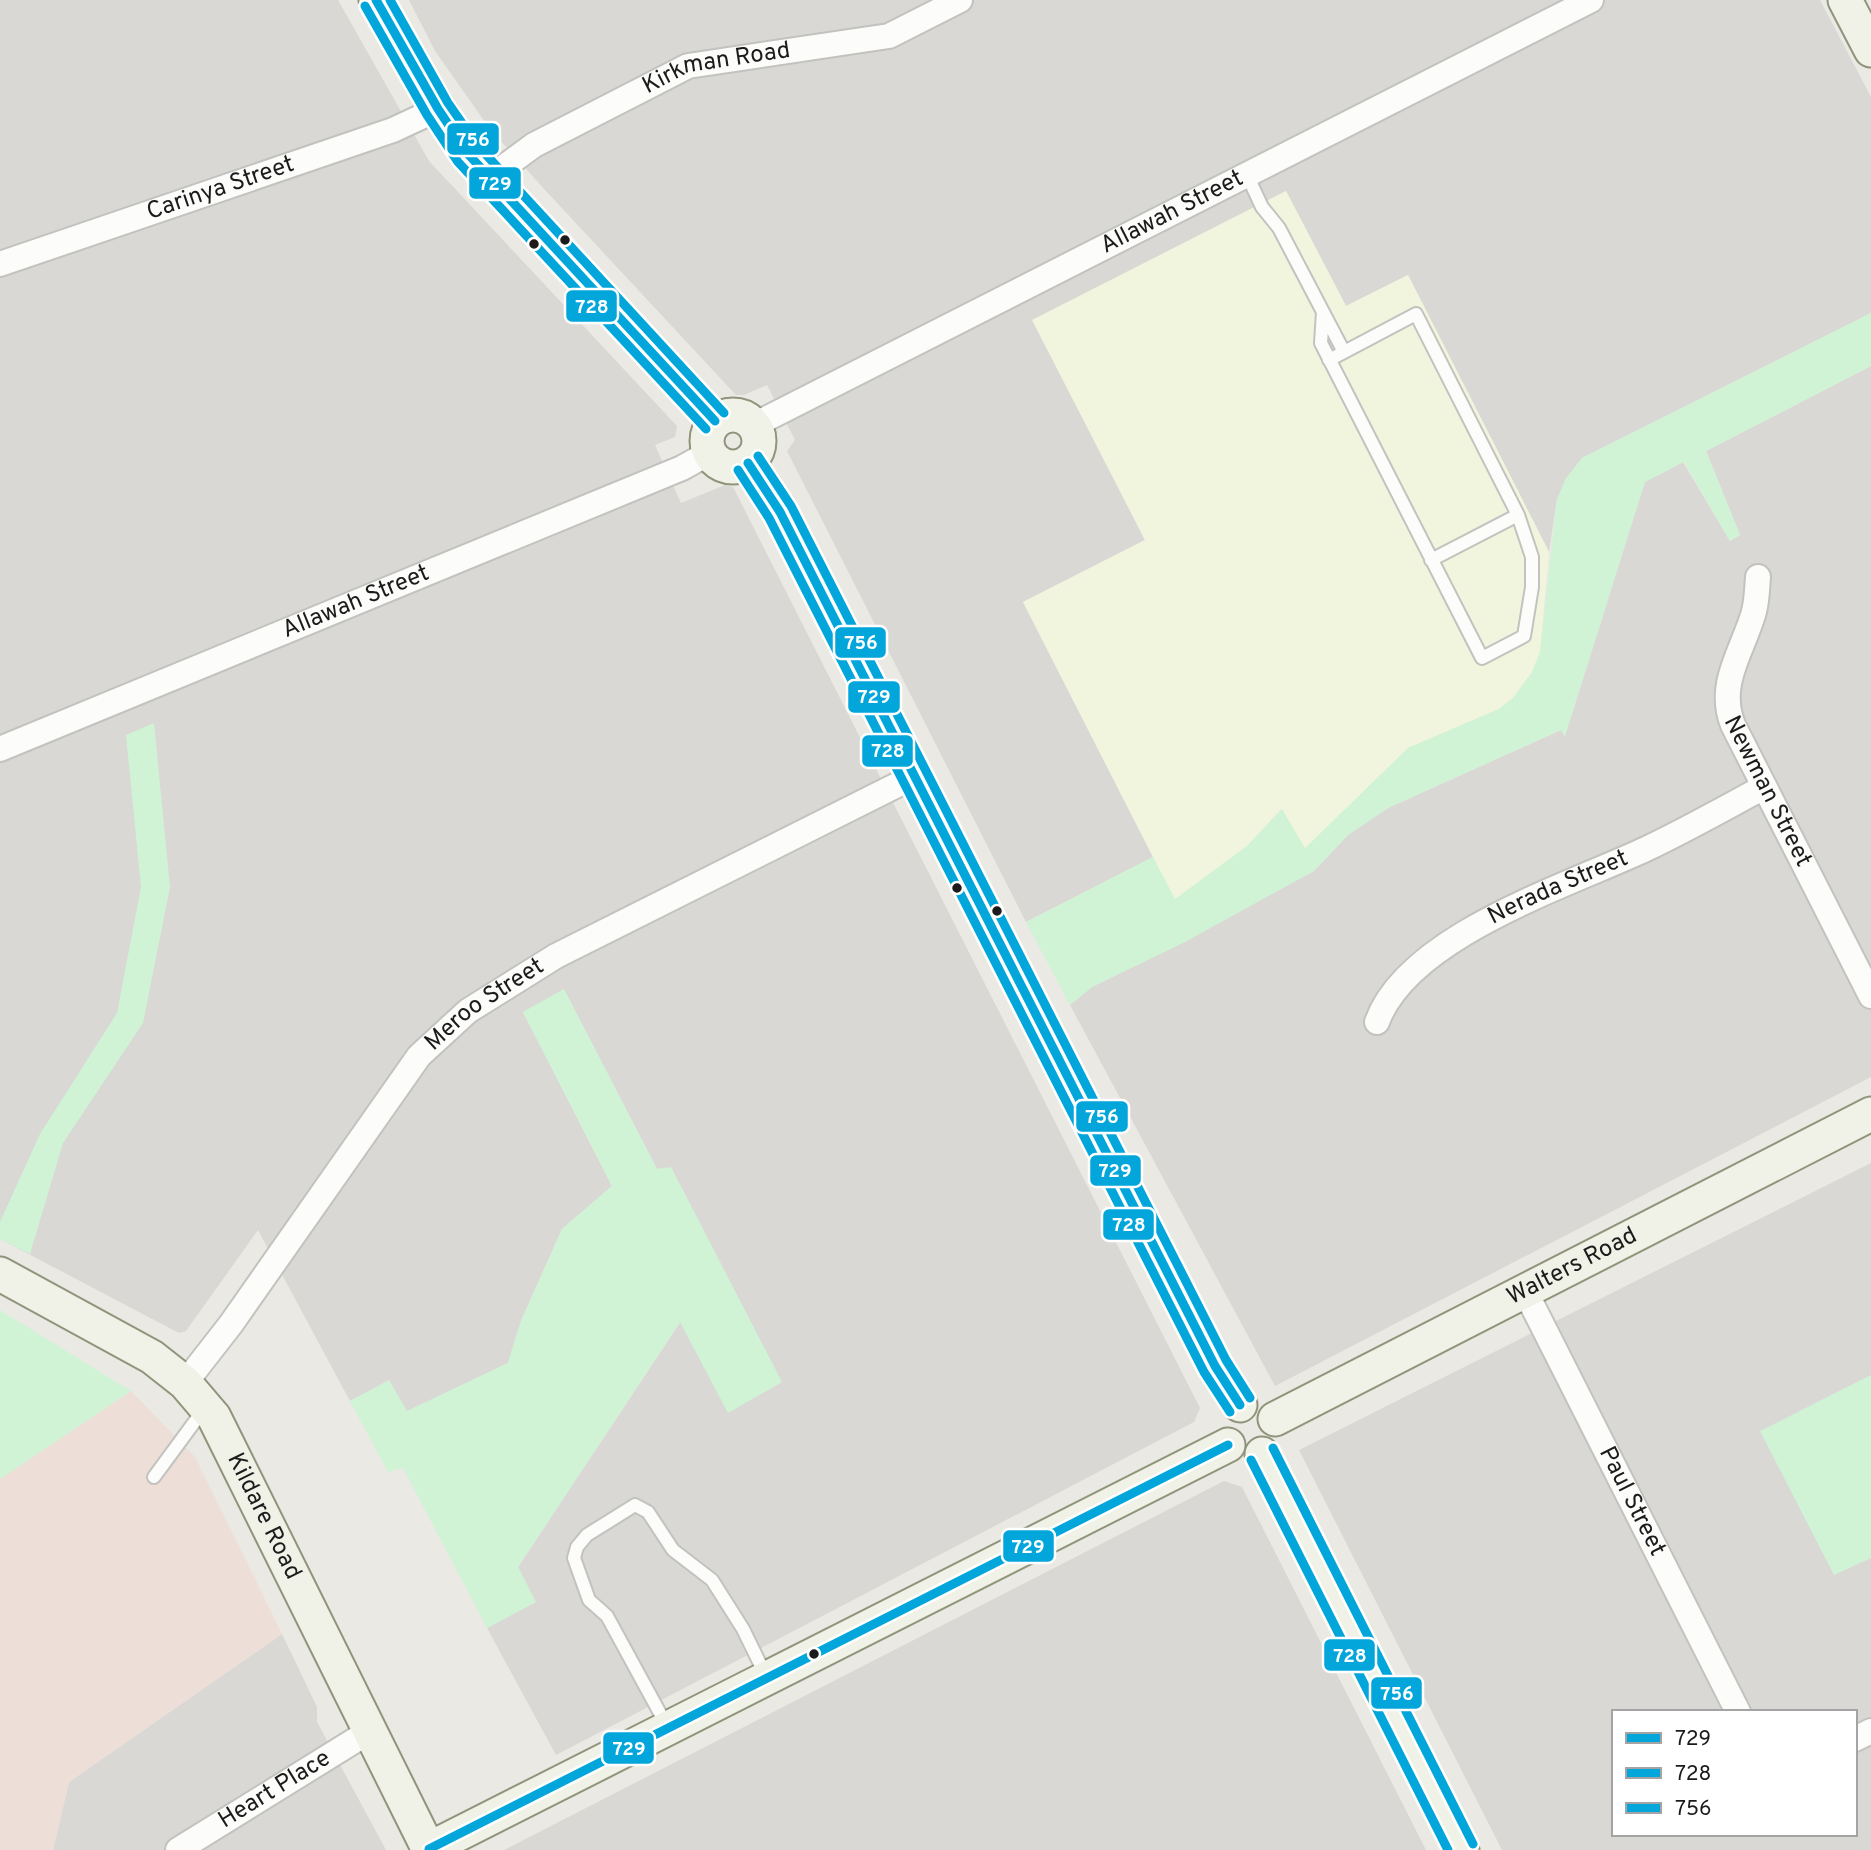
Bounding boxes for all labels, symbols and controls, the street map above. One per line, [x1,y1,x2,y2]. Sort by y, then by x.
street label: Kirkman Road [638,36,792,102]
line badge: 756 [446,122,500,156]
text: 756 [456,129,490,153]
street label: Carinya Street [143,150,298,228]
street label: Allawah Street [1096,164,1249,261]
line badge: 729 [468,166,522,200]
text: 729 [478,173,512,197]
unlabelled marker [558,233,572,247]
unlabelled marker [527,237,541,251]
line badge: 728 [565,289,618,323]
text: 728 [575,296,609,320]
street label: Allawah Street [278,559,434,646]
line badge: 756 [834,626,887,659]
text: 756 [844,632,878,656]
line badge: 729 [847,680,901,714]
text: 729 [857,686,891,710]
street label: Newman Street [1716,711,1818,872]
line badge: 728 [861,734,914,768]
text: 728 [871,740,905,764]
street label: Nerada Street [1483,844,1633,932]
unlabelled marker [950,881,964,895]
unlabelled marker [990,904,1004,918]
street label: Meroo Street [419,952,550,1058]
line badge: 756 [1075,1100,1129,1133]
text: 756 [1085,1106,1119,1130]
line badge: 729 [1089,1154,1142,1187]
text: 729 [1098,1160,1132,1184]
line badge: 728 [1102,1208,1155,1241]
text: 728 [1112,1214,1146,1238]
street label: Walters Road [1502,1221,1642,1313]
street label: Paul Street [1591,1442,1672,1561]
street label: Kildare Road [219,1448,307,1585]
line badge: 729 [1002,1529,1055,1563]
text: 729 [1011,1536,1045,1560]
line badge: 728 [1323,1638,1376,1672]
text: 728 [1333,1645,1367,1669]
unlabelled marker [807,1647,821,1661]
line badge: 756 [1370,1676,1423,1710]
text: 756 [1380,1683,1414,1707]
legend [1612,1710,1857,1836]
text: 729 [1675,1726,1711,1753]
line badge: 729 [602,1731,655,1765]
text: 729 [612,1738,646,1762]
street label: Heart Place [213,1744,337,1836]
text: 728 [1675,1761,1711,1788]
text: 756 [1675,1796,1712,1823]

